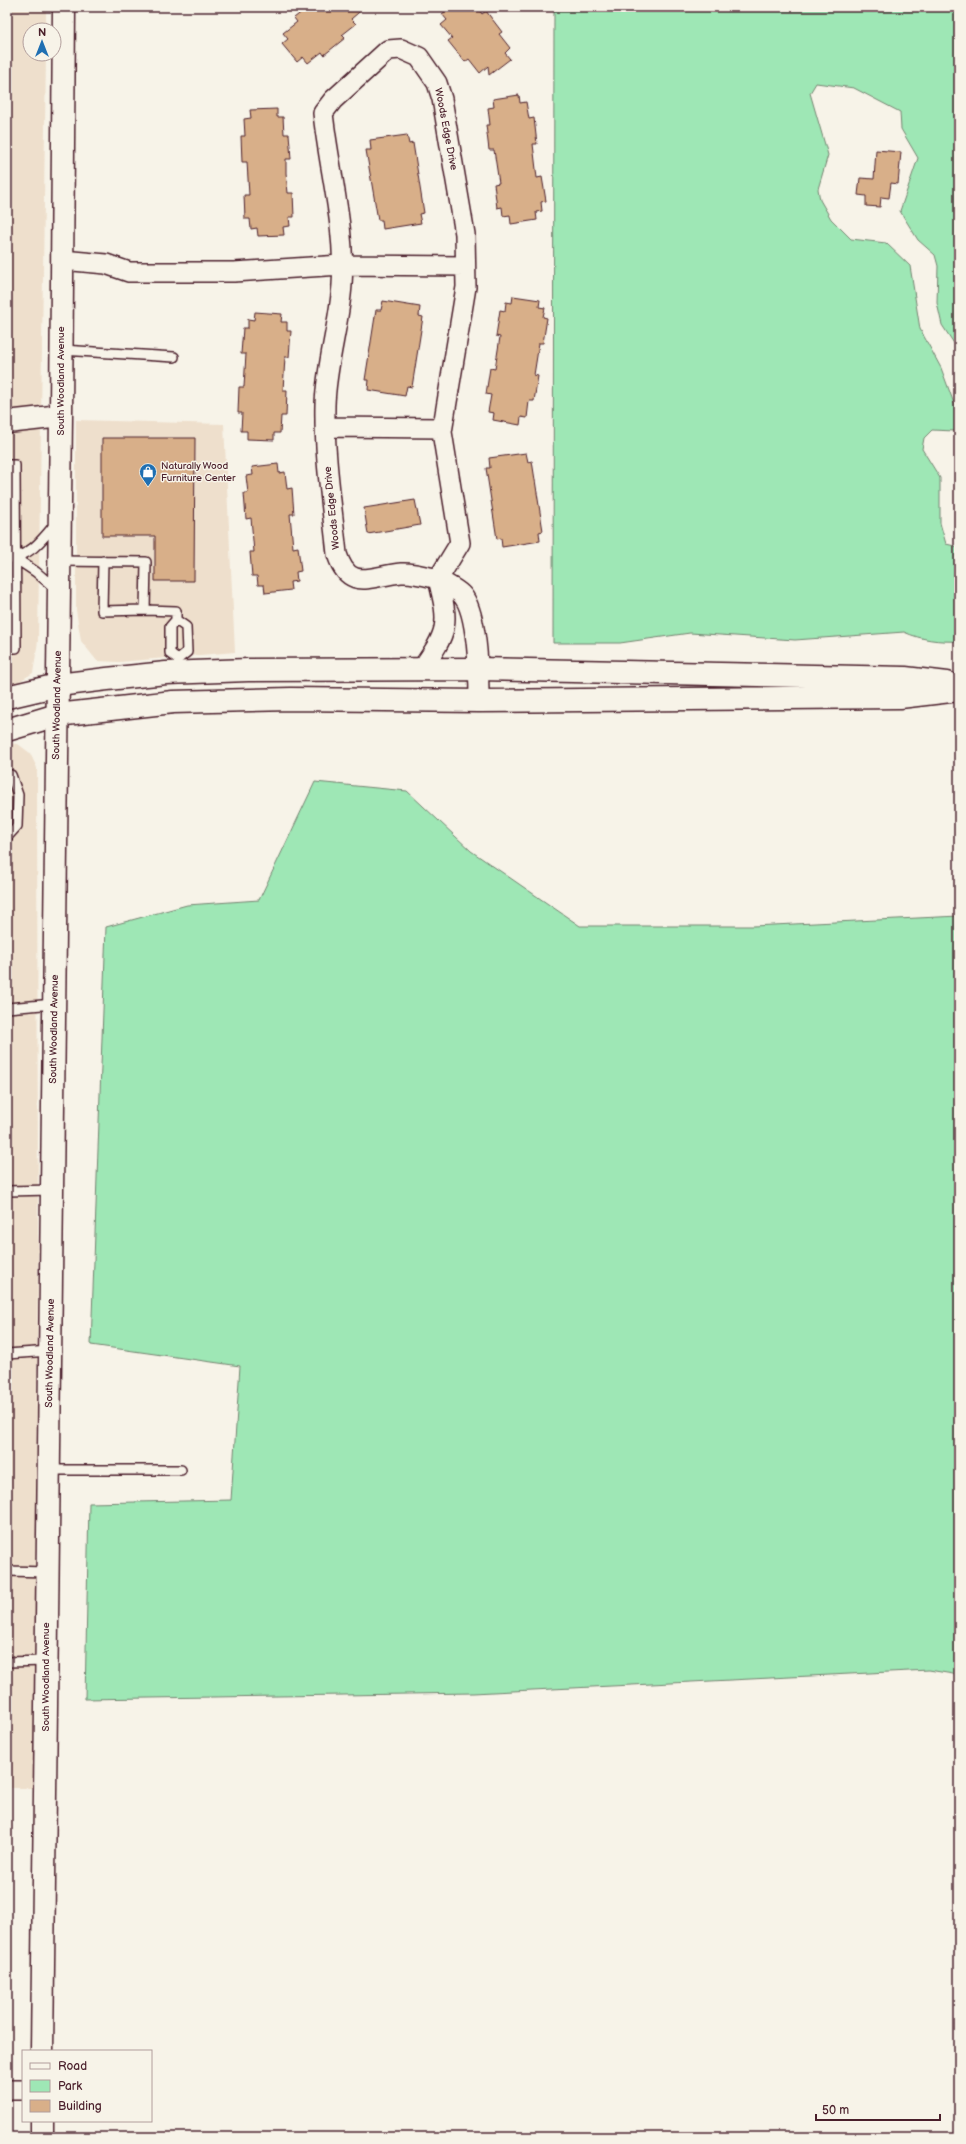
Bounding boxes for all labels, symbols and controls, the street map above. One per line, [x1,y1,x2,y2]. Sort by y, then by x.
north arrow [22,22,62,62]
text: N [38,26,46,39]
street label: Woods Edge Drive [432,87,460,171]
street label: South Woodland Avenue [55,326,67,436]
place label: Naturally Wood Furniture Center [161,460,236,484]
shop icon: Naturally Wood Furniture Center [138,462,158,487]
street label: Woods Edge Drive [322,466,342,550]
street label: South Woodland Avenue [50,650,64,760]
street label: South Woodland Avenue [47,974,61,1084]
street label: South Woodland Avenue [43,1298,57,1408]
street label: South Woodland Avenue [40,1622,52,1732]
legend [22,2050,152,2122]
text: Road [58,2059,87,2074]
text: Park [58,2079,82,2094]
scale bar [816,2096,940,2122]
text: Building [58,2099,102,2114]
text: 50 m [822,2103,849,2118]

